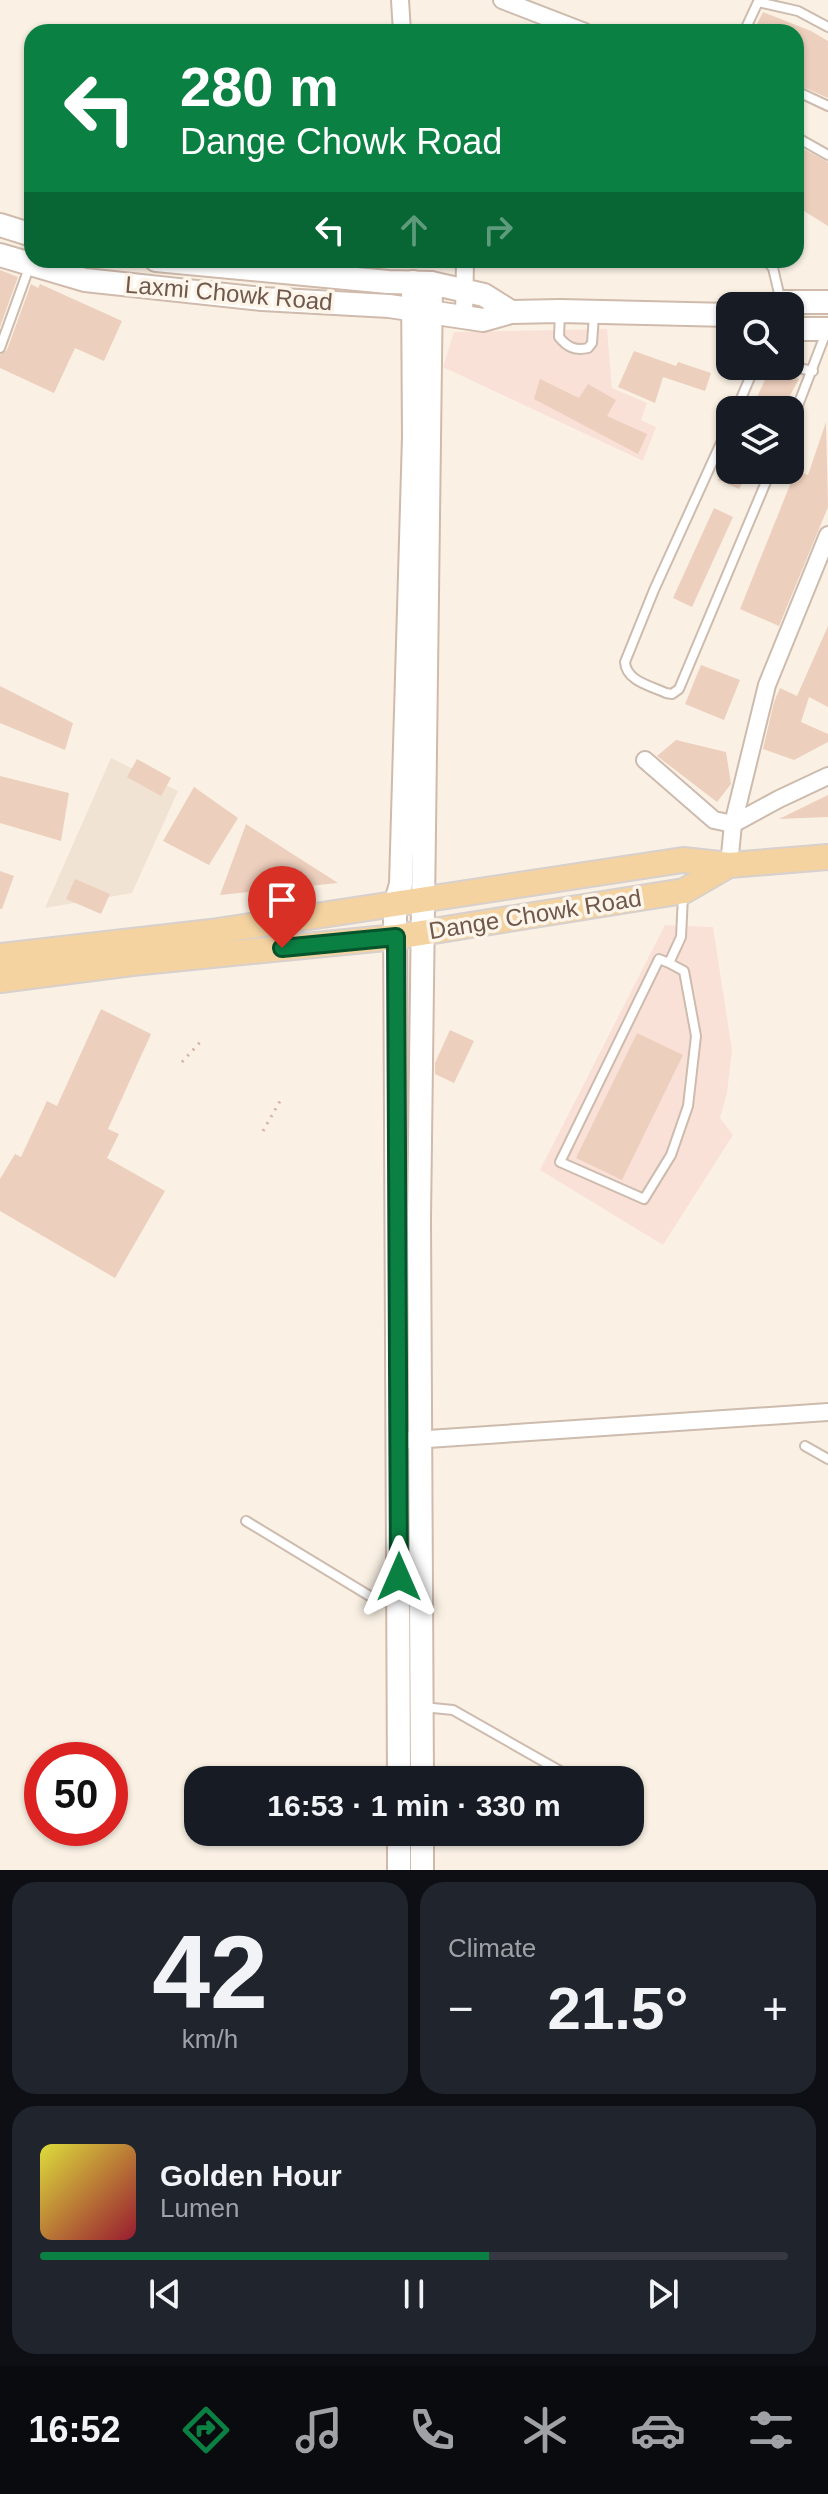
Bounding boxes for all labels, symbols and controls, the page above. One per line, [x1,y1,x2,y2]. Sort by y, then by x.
text: 280 m [180,55,339,118]
icon: left [48,56,152,160]
text: Dange Chowk Road [180,121,502,162]
icon: left [308,208,352,252]
icon: ahead [392,208,436,252]
icon: right [476,208,520,252]
street label: Laxmi Chowk Road [124,270,334,316]
map controls [716,292,804,484]
button: search [716,292,804,380]
button: layers [716,396,804,484]
pin [248,866,316,948]
icon: arrive [260,878,304,922]
street label: Dange Chowk Road [427,884,643,944]
position arrow [357,1535,441,1619]
speed limit sign: 50 [24,1742,128,1846]
text: 16:53 · 1 min · 330 m [267,1789,561,1822]
text: 42 [152,1914,268,2030]
text: Climate [448,1933,536,1963]
text: 21.5° [548,1975,688,2042]
text: − [448,1984,474,2033]
text: + [762,1984,788,2033]
text: km/h [182,2024,238,2054]
text: Golden Hour [160,2159,342,2192]
text: Lumen [160,2193,240,2223]
icon: previous [143,2272,187,2316]
icon: pause [392,2272,436,2316]
icon: next [641,2272,685,2316]
icon: directions [178,2402,234,2458]
icon: music [291,2402,347,2458]
icon: phone [404,2402,460,2458]
icon: climate [517,2402,573,2458]
icon: car [630,2402,686,2458]
icon: filters [743,2402,799,2458]
text: 16:52 [29,2409,121,2450]

